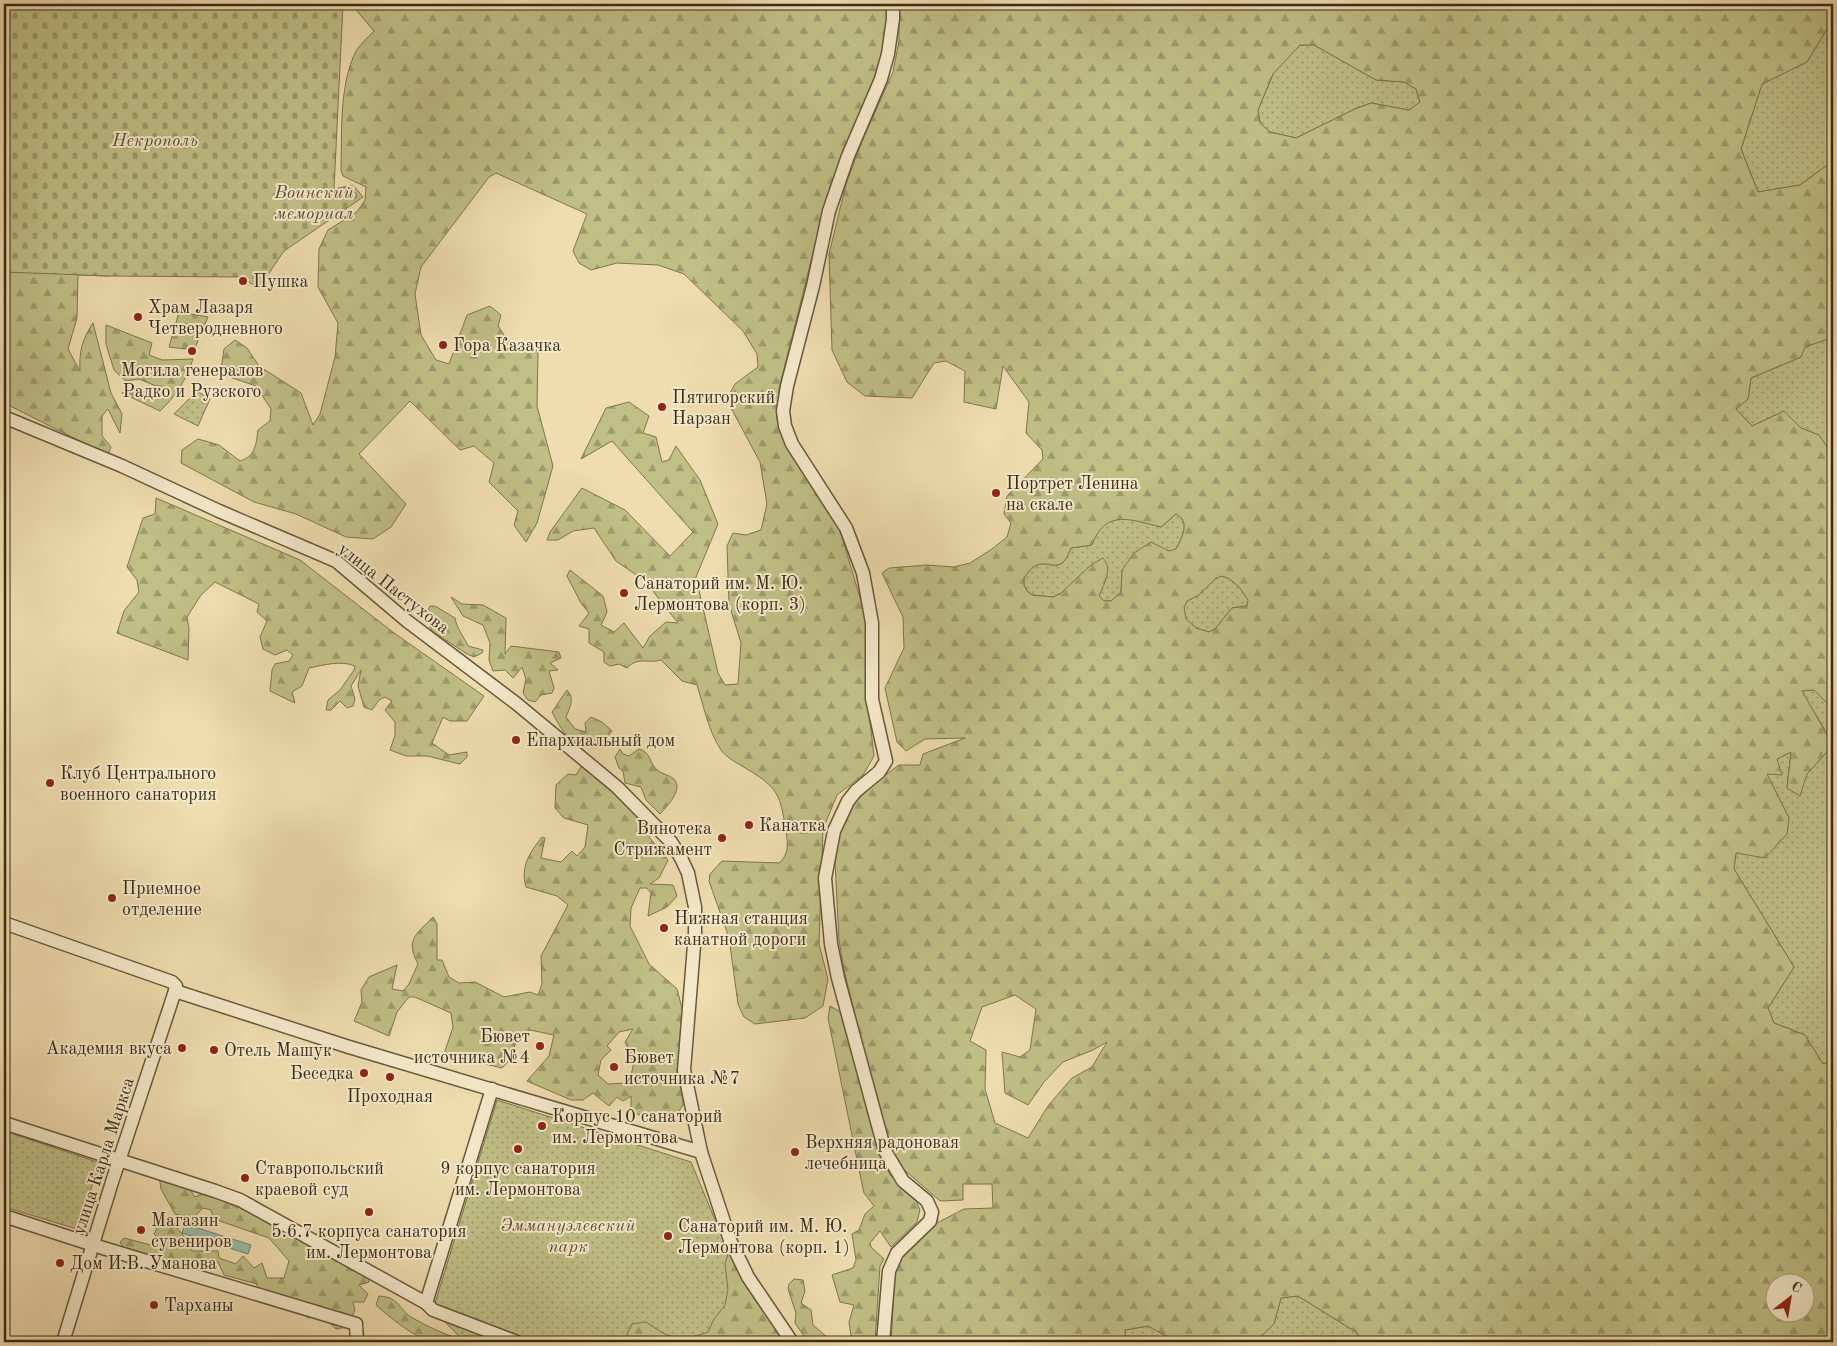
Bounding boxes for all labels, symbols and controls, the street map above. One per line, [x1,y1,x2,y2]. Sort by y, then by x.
park label: Некрополь [111,132,198,150]
park label: Воинский мемориал [273,184,354,223]
place label: Пушка [253,273,308,291]
marker: Пушка [237,275,249,287]
place label: Храм Лазаря Четверодневного [148,299,283,338]
marker: Храм Лазаря Четверодневного [132,311,144,323]
place label: Гора Казачка [453,337,561,355]
marker: Гора Казачка [437,339,449,351]
marker: Могила генералов Радко и Рузского [186,345,198,357]
place label: Могила генералов Радко и Рузского [121,362,263,401]
place label: Пятигорский Нарзан [672,389,775,428]
marker: Пятигорский Нарзан [656,401,668,413]
place label: Портрет Ленина на скале [1006,475,1139,514]
marker: Портрет Ленина на скале [990,487,1002,499]
street label: улица Пастухова [334,540,452,638]
place label: Санаторий им. М. Ю. Лермонтова (корп. 3) [634,575,806,614]
marker: Санаторий им. М. Ю. Лермонтова (корп. 3) [618,587,630,599]
place label: Епархиальный дом [526,732,675,750]
marker: Епархиальный дом [510,734,522,746]
place label: Клуб Центрального военного санатория [60,765,217,804]
marker: Клуб Центрального военного санатория [44,777,56,789]
place label: Канатка [759,817,826,835]
marker: Канатка [743,819,755,831]
place label: Винотека Стрижамент [614,820,712,859]
marker: Винотека Стрижамент [716,832,728,844]
place label: Приемное отделение [122,880,202,919]
marker: Приемное отделение [106,892,118,904]
place label: Нижная станция канатной дороги [674,910,808,949]
marker: Нижная станция канатной дороги [658,922,670,934]
place label: Бювет источника №4 [414,1028,530,1067]
place label: Академия вкуса [46,1040,172,1058]
marker: Бювет источника №4 [534,1040,546,1052]
marker: Академия вкуса [176,1042,188,1054]
place label: Отель Машук [224,1042,332,1060]
marker: Отель Машук [208,1044,220,1056]
place label: Бювет источника №7 [624,1049,740,1088]
marker: Бювет источника №7 [608,1061,620,1073]
place label: Беседка [290,1065,354,1083]
marker: Беседка [358,1067,370,1079]
marker: Проходная [384,1071,396,1083]
street label: улица Карла Маркса [70,1075,138,1237]
place label: Проходная [347,1088,433,1106]
place label: Корпус 10 санаторий им. Лермонтова [552,1108,722,1147]
marker: Корпус 10 санаторий им. Лермонтова [536,1120,548,1132]
place label: Верхняя радоновая лечебница [805,1134,959,1173]
marker: 9 корпус санатория им. Лермонтова [512,1143,524,1155]
marker: Верхняя радоновая лечебница [789,1146,801,1158]
place label: Ставропольский краевой суд [255,1160,384,1199]
place label: 9 корпус санатория им. Лермонтова [440,1160,596,1199]
marker: Ставропольский краевой суд [239,1172,251,1184]
marker: 5.6.7 корпуса санатория им. Лермонтова [363,1206,375,1218]
place label: Магазин сувениров [151,1212,232,1251]
park label: Эммануэлевский парк [500,1217,636,1256]
place label: Санаторий им. М. Ю. Лермонтова (корп. 1) [678,1218,850,1257]
place label: 5.6.7 корпуса санатория им. Лермонтова [271,1223,467,1262]
marker: Магазин сувениров [135,1224,147,1236]
marker: Санаторий им. М. Ю. Лермонтова (корп. 1) [662,1230,674,1242]
place label: Дом И.В. Уманова [70,1255,217,1273]
marker: Дом И.В. Уманова [54,1257,66,1269]
north arrow [1764,1274,1814,1324]
text: С [1789,1279,1804,1296]
place label: Тарханы [164,1297,234,1315]
marker: Тарханы [148,1299,160,1311]

